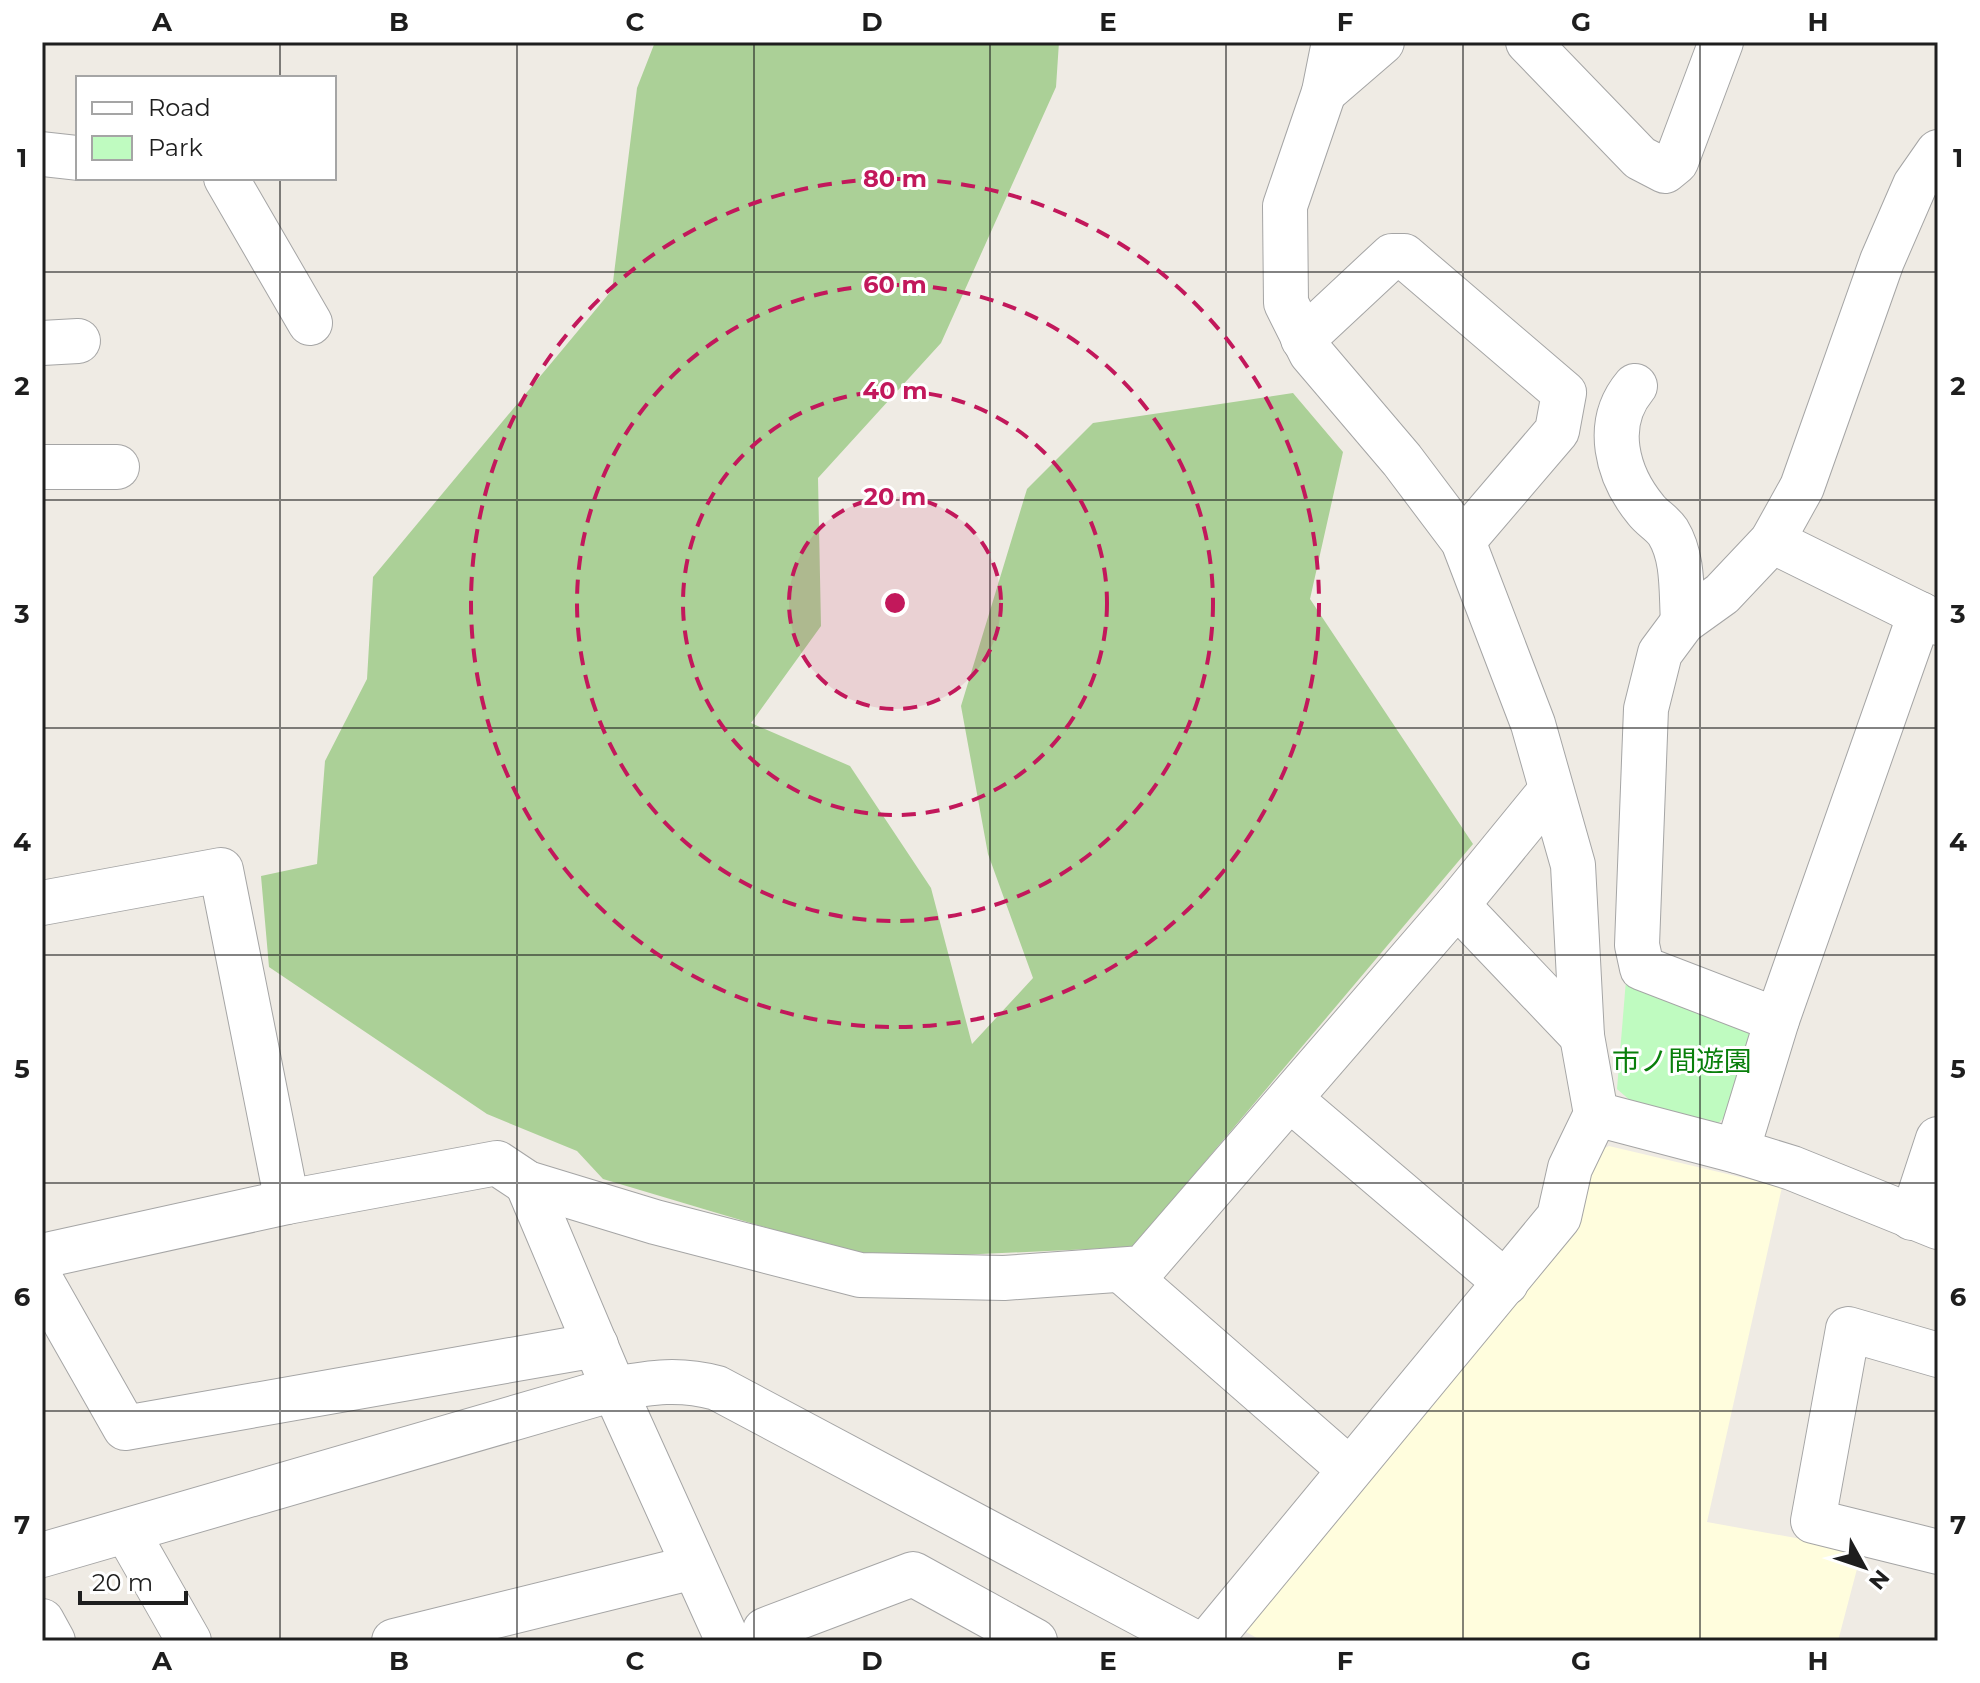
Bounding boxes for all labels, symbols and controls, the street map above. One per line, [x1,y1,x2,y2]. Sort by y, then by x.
text: A [151,6,173,38]
text: B [389,6,409,38]
text: C [626,6,645,38]
text: D [861,6,883,38]
text: E [1099,6,1117,38]
text: F [1337,6,1353,38]
text: G [1571,6,1591,38]
text: H [1807,6,1829,38]
legend [76,76,336,180]
text: Road [148,93,211,122]
text: Park [148,133,203,162]
text: 1 [17,142,27,174]
text: 1 [1953,142,1963,174]
text: 80 m [863,164,927,193]
text: 60 m [863,270,927,299]
text: 2 [14,370,30,402]
text: 2 [1950,370,1966,402]
text: 40 m [863,376,927,405]
text: 20 m [864,482,926,511]
centre of rings [881,589,909,617]
text: 3 [13,598,30,630]
text: 3 [1949,598,1966,630]
text: 4 [13,826,31,858]
text: 4 [1949,826,1967,858]
park label: 市ノ間遊園 [1612,1044,1752,1078]
text: 5 [14,1053,30,1085]
text: 5 [1950,1053,1966,1085]
text: 6 [14,1281,31,1313]
text: 6 [1950,1281,1967,1313]
text: 7 [14,1509,30,1541]
text: 7 [1950,1509,1966,1541]
north arrow [1824,1527,1904,1607]
scale bar [80,1555,186,1605]
text: N [1863,1564,1895,1595]
text: 20 m [92,1568,153,1597]
text: A [151,1645,173,1677]
text: B [389,1645,409,1677]
text: C [626,1645,645,1677]
text: D [861,1645,883,1677]
text: E [1099,1645,1117,1677]
text: F [1337,1645,1353,1677]
text: G [1571,1645,1591,1677]
text: H [1807,1645,1829,1677]

